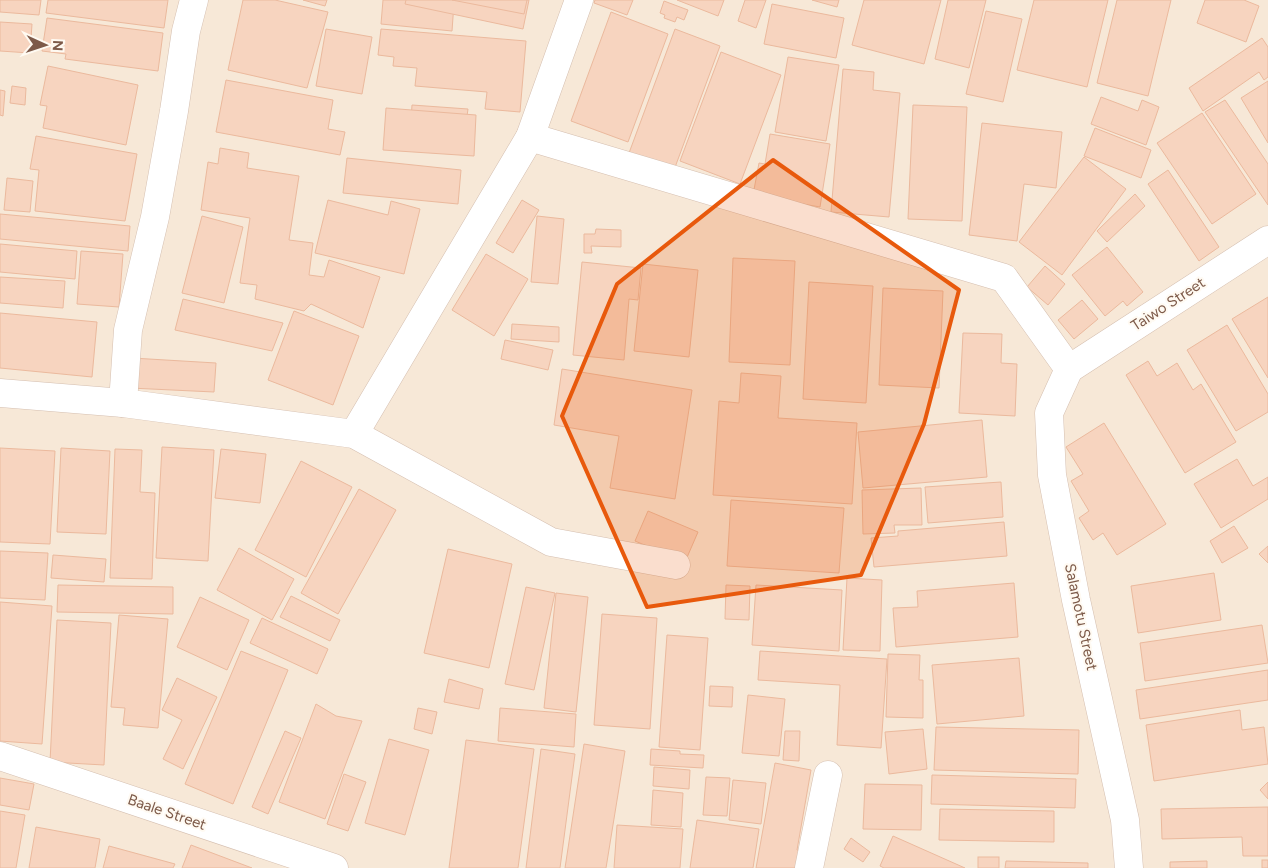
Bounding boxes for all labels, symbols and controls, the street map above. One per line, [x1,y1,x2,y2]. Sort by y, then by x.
north arrow [20,20,70,70]
text: N [49,40,66,52]
street label: Taiwo Street [1128,273,1209,335]
street label: Salamotu Street [1061,562,1101,673]
street label: Baale Street [125,790,209,834]

